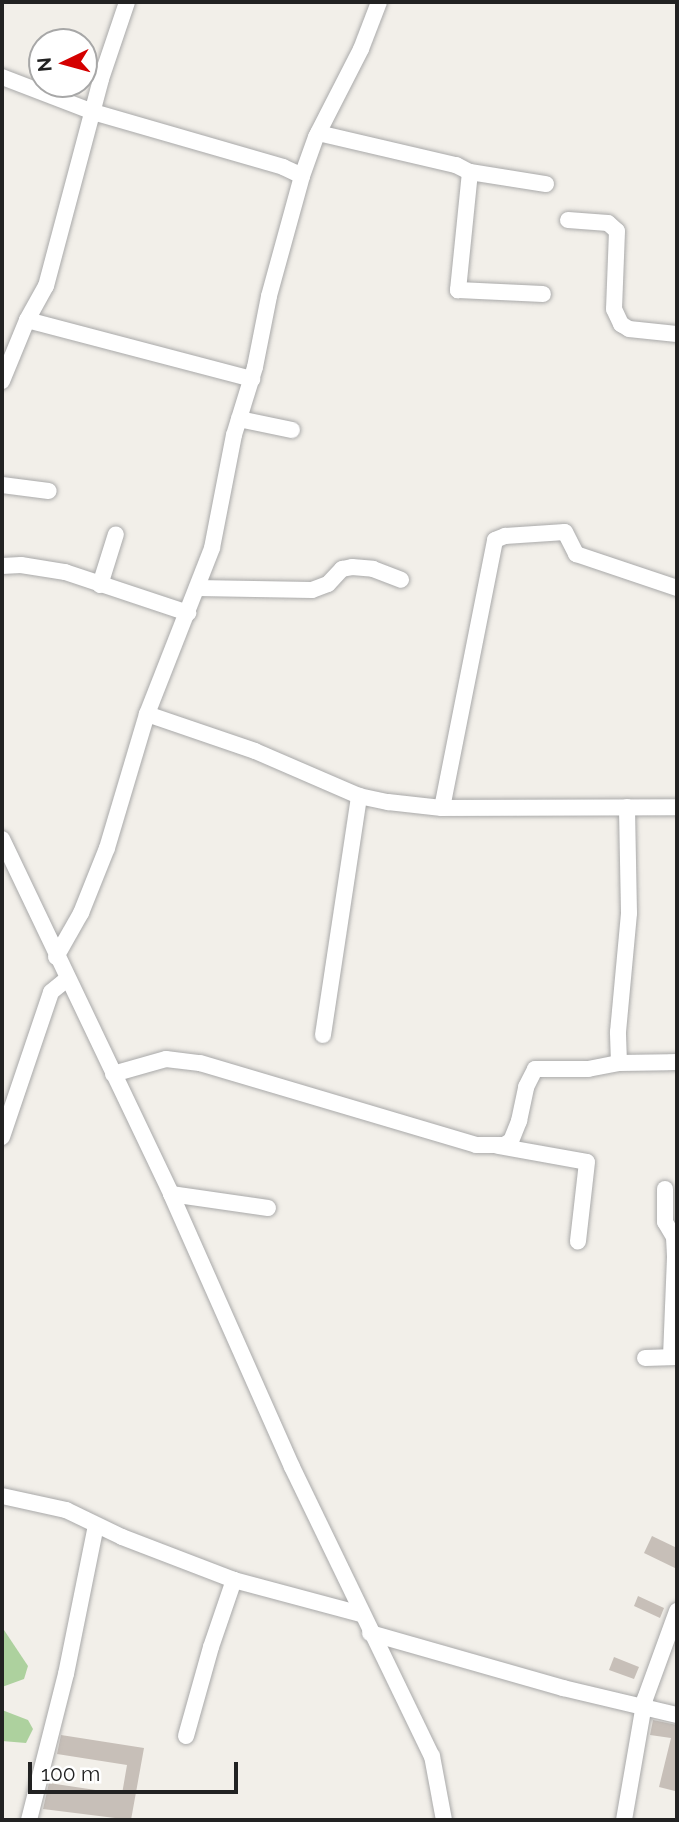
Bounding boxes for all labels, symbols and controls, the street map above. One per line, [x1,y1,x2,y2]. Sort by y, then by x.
north arrow [28,28,98,98]
text: N [32,56,56,73]
scale bar [32,1748,242,1792]
text: 100 m [41,1761,100,1786]

